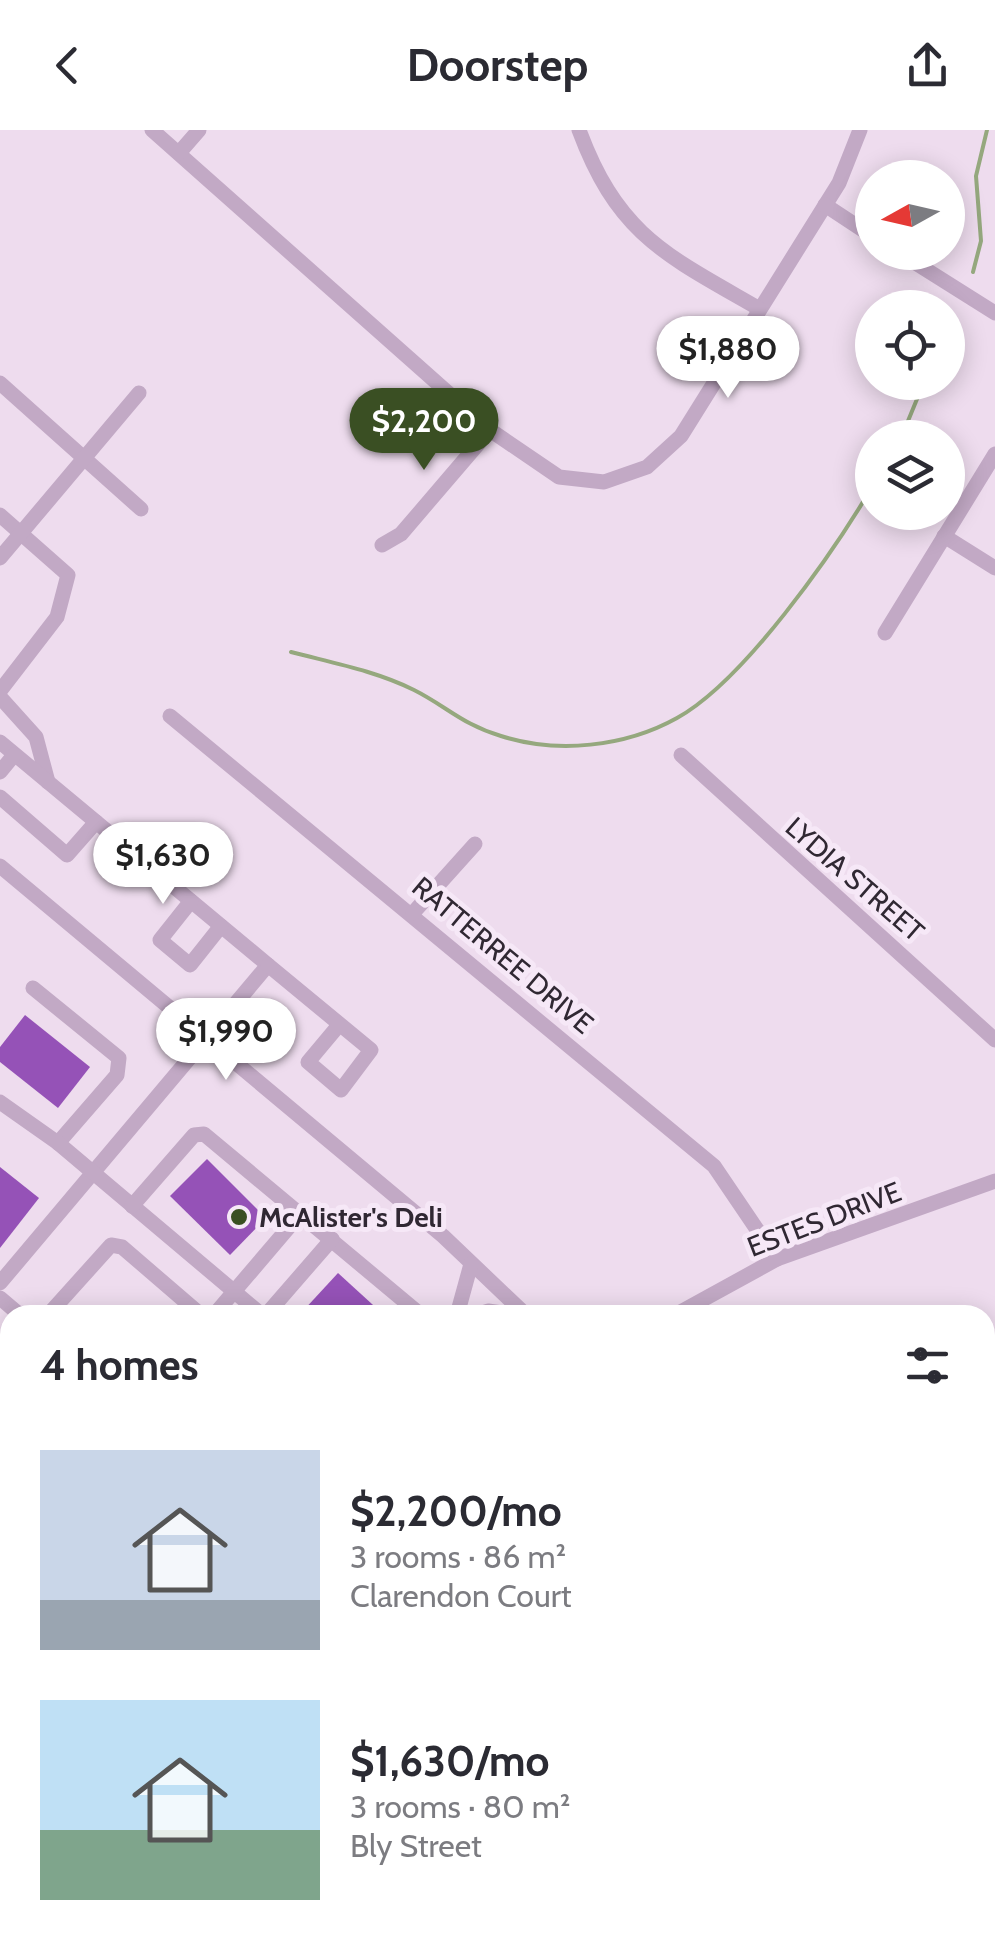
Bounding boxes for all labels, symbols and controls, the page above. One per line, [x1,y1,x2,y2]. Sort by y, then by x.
icon: back [40,38,95,93]
text: Doorstep [407,38,588,92]
icon: share [900,38,955,93]
north arrow [855,160,965,270]
map controls [855,160,965,530]
button: locate [855,290,965,400]
pin: $1,880 [647,316,809,401]
text: $1,880 [678,329,778,368]
pin: $2,200 [343,388,505,473]
text: $2,200 [371,401,477,440]
button: layers [855,420,965,530]
street label: LYDIA STREET [779,810,931,948]
pin: $1,630 [82,822,244,907]
text: $1,630 [115,835,211,874]
street label: RATTERREE DRIVE [405,869,601,1041]
pin: $1,990 [145,998,307,1083]
text: $1,990 [178,1011,274,1050]
street label: ESTES DRIVE [742,1174,906,1264]
place label: McAlister's Deli [259,1200,443,1234]
marker: McAlister's Deli [228,1206,250,1228]
icon: filters [900,1338,955,1393]
text: 4 homes [40,1339,199,1391]
text: $2,200/mo [350,1485,562,1537]
icon: home [120,1490,240,1610]
text: 3 rooms · 86 m² [350,1537,566,1576]
text: Clarendon Court [350,1576,572,1615]
text: $1,630/mo [350,1735,549,1787]
icon: home [120,1740,240,1860]
text: 3 rooms · 80 m² [350,1787,570,1826]
text: Bly Street [350,1826,482,1865]

